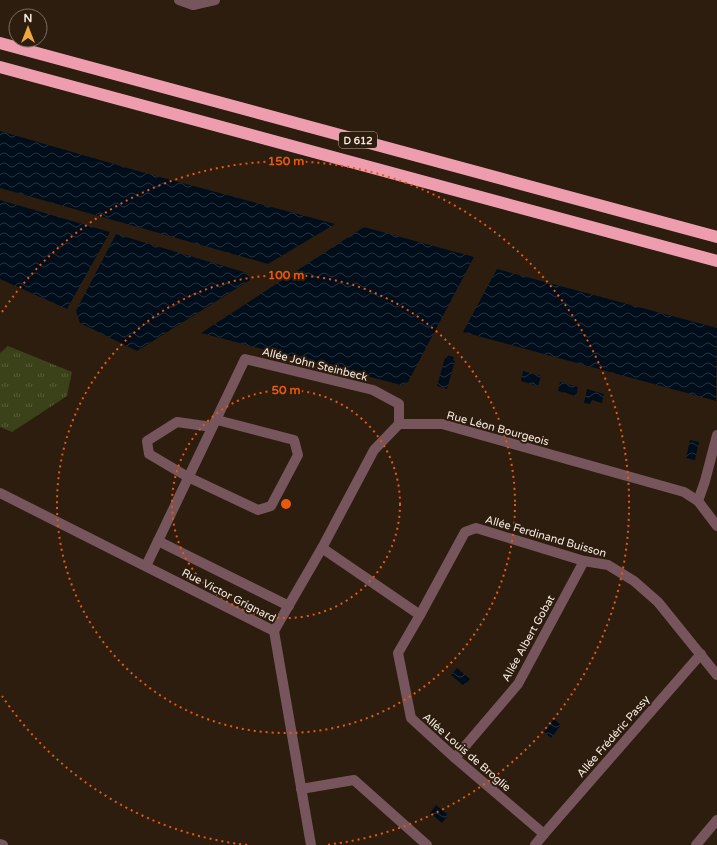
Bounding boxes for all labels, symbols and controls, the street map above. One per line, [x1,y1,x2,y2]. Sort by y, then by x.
north arrow [8,8,48,48]
text: N [24,12,32,25]
road number: D 612 [339,132,377,148]
text: 150 m [268,154,304,168]
text: 100 m [268,268,304,282]
street label: Allée John Steinbeck [261,345,369,384]
text: 50 m [271,383,301,397]
street label: Rue Léon Bourgeois [445,409,550,448]
centre of rings [279,497,293,511]
street label: Allée Ferdinand Buisson [484,513,608,560]
street label: Rue Victor Grignard [180,566,278,625]
street label: Allée Albert Gobat [499,593,558,684]
street label: Allée Frédéric Passy [574,693,653,780]
street label: Allée Louis de Broglie [420,711,513,794]

